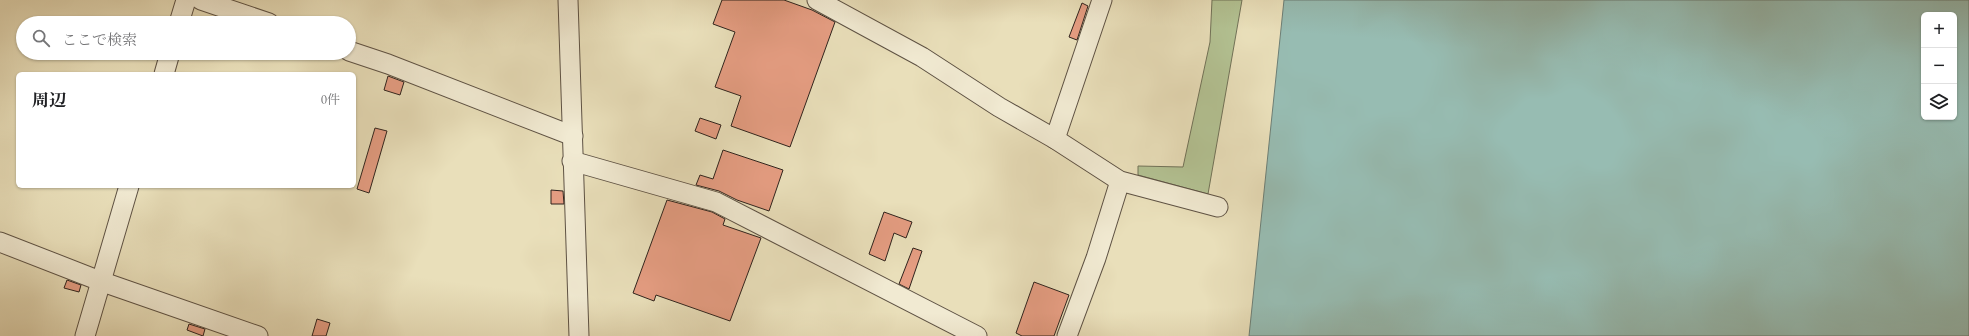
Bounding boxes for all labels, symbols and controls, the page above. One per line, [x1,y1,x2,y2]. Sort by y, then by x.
map controls [1921,12,1957,120]
button: + [1921,12,1957,48]
search box [16,16,356,60]
icon: search [30,27,52,49]
text: ここで検索 [62,30,137,49]
button: − [1921,48,1957,84]
button: layers [1921,84,1957,120]
text: 周辺 [32,89,66,111]
text: 0件 [321,91,340,108]

